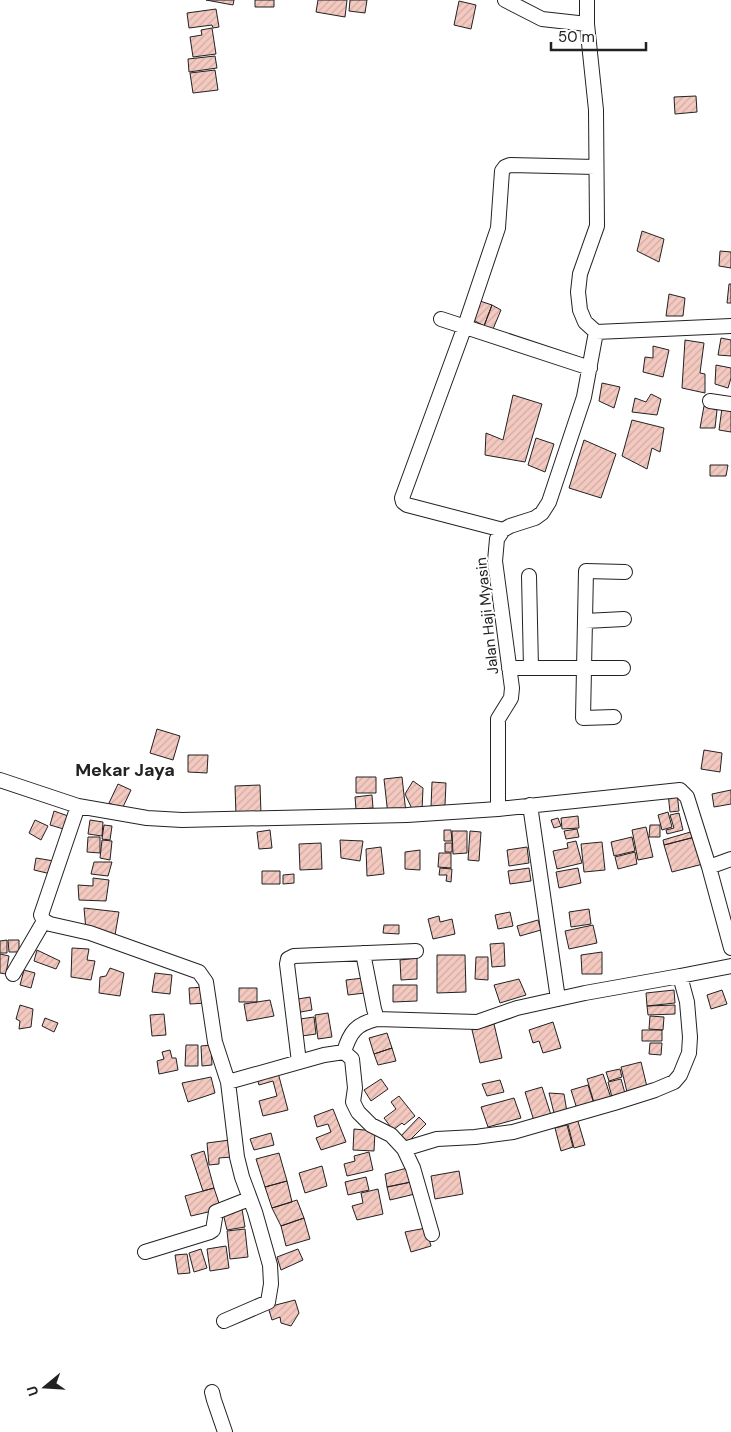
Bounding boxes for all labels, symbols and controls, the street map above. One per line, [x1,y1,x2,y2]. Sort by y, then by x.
scale bar [551,20,646,52]
text: 50 m [558,27,595,47]
street label: Jalan Haji Myasin [471,556,503,676]
district label: Mekar Jaya [75,758,175,782]
north arrow [20,1362,70,1412]
text: U [23,1384,43,1398]

